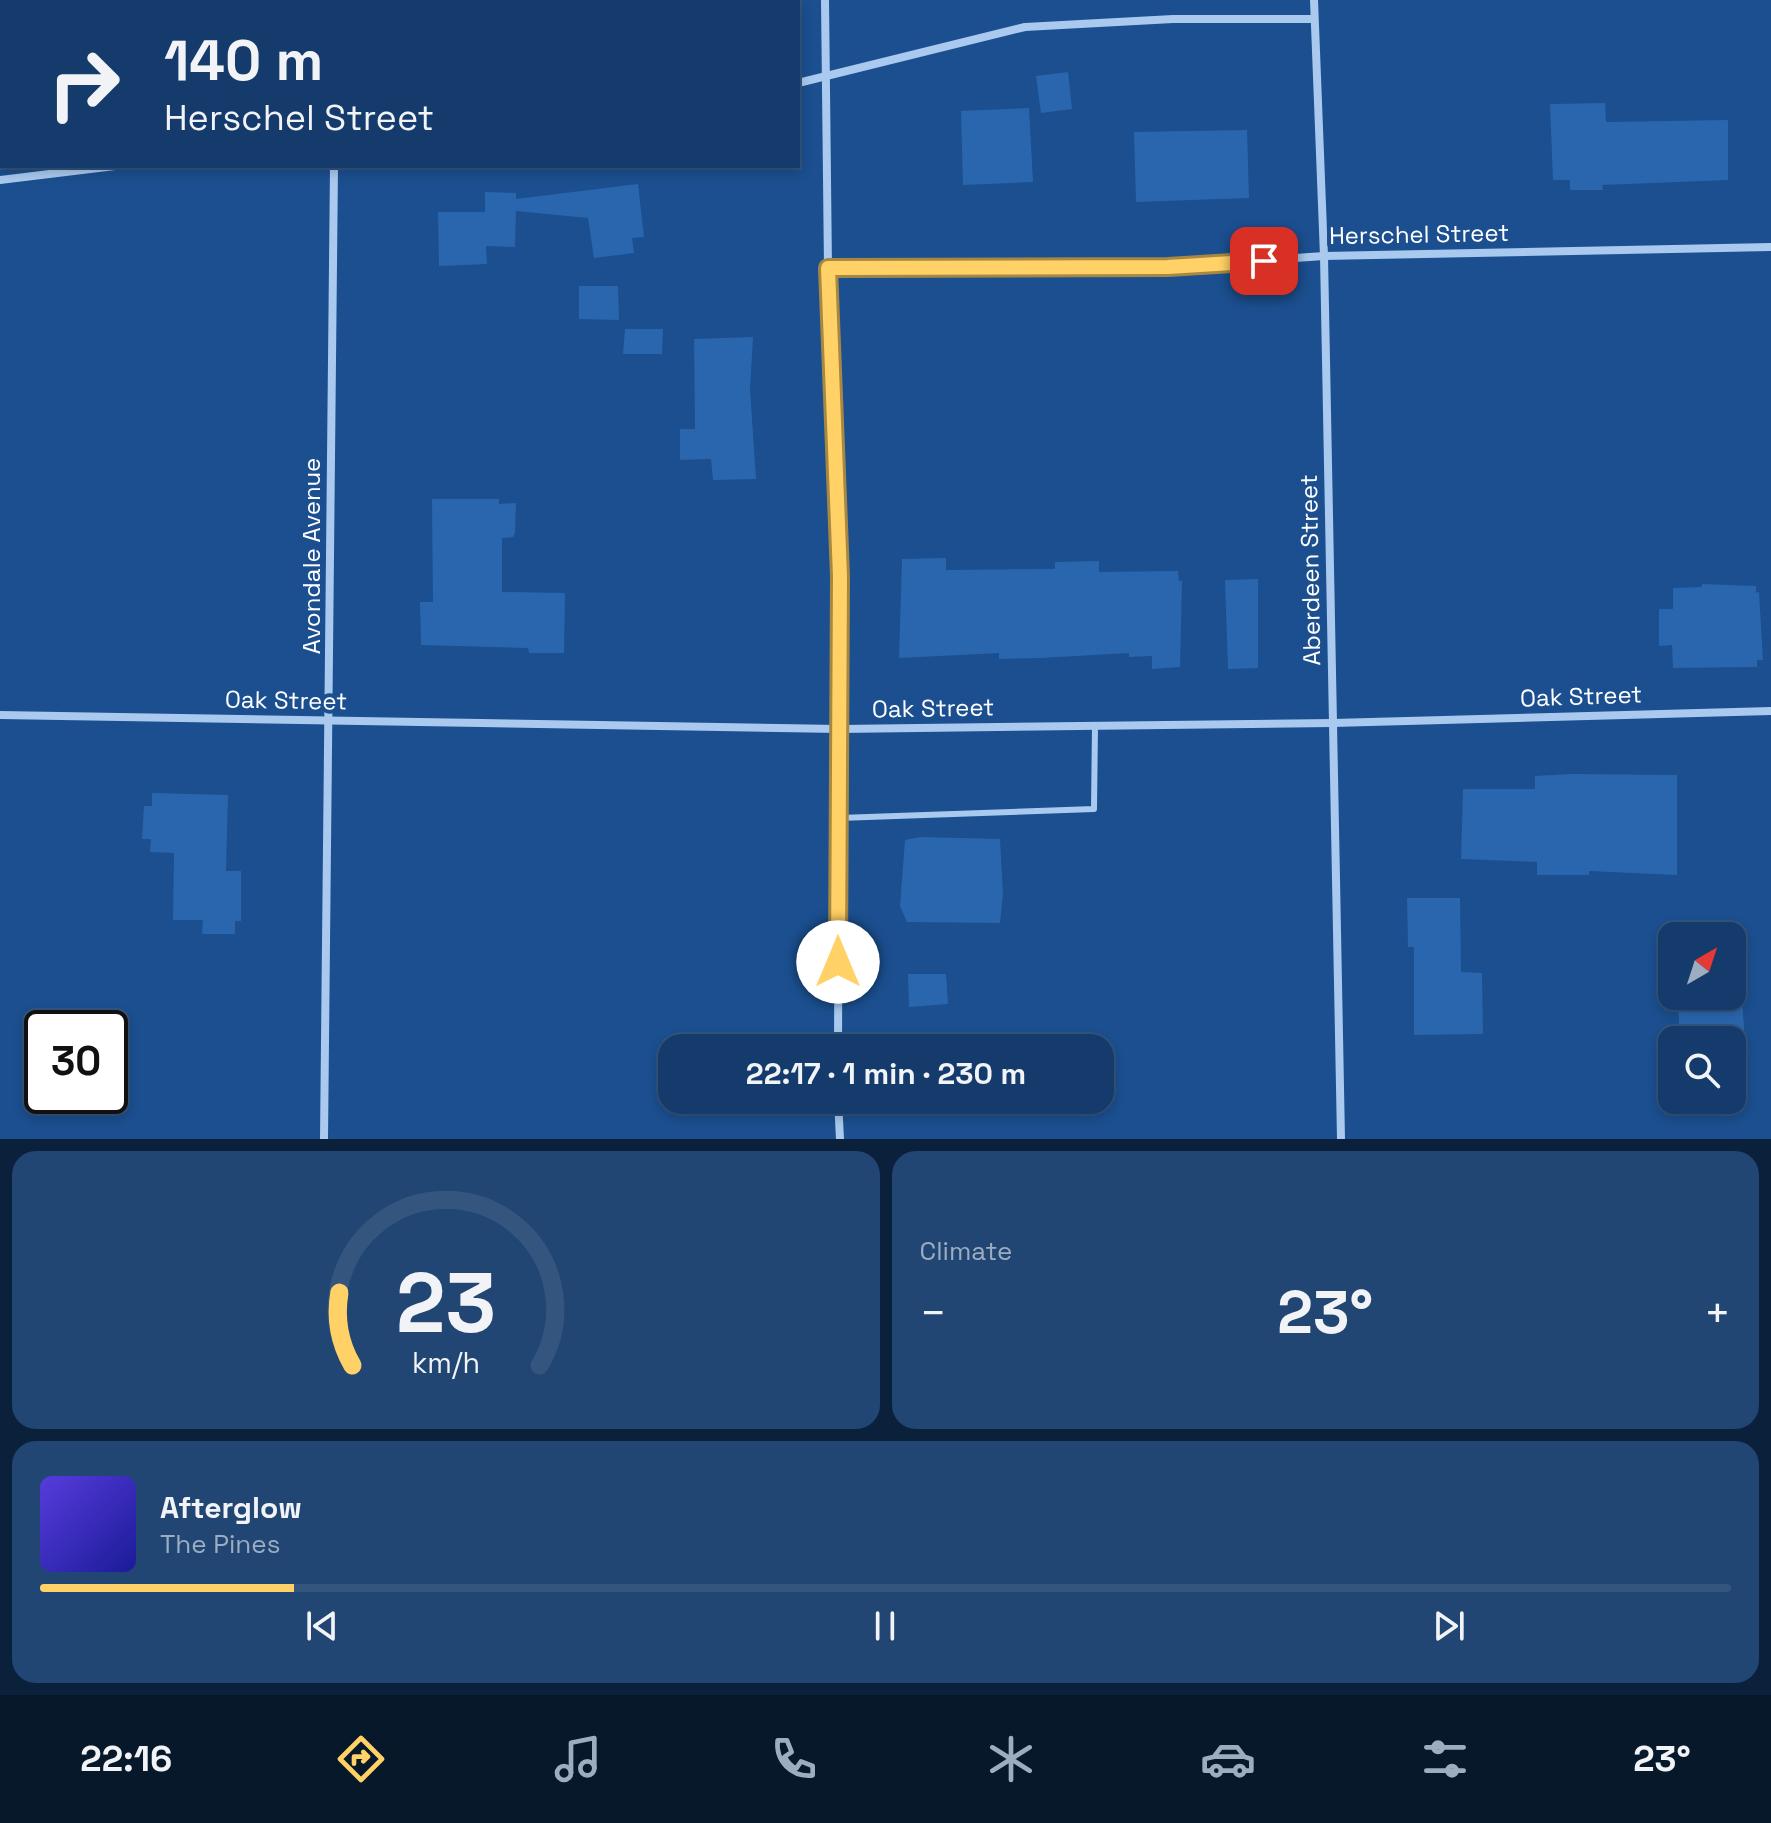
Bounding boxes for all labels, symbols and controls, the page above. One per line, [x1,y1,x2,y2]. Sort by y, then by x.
text: 140 m [164,25,323,96]
icon: right [32,32,136,136]
text: Herschel Street [164,95,434,141]
street label: Herschel Street [1329,217,1509,251]
pin [1230,227,1298,295]
icon: arrive [1242,239,1286,283]
street label: Avondale Avenue [296,458,327,654]
street label: Aberdeen Street [1293,474,1327,666]
street label: Oak Street [1519,678,1643,714]
street label: Oak Street [225,683,347,717]
street label: Oak Street [872,691,994,725]
position arrow [796,920,880,1004]
north arrow [1658,922,1746,1010]
map controls [1658,922,1746,1114]
speed limit sign: 30 [24,1010,128,1114]
button: search [1658,1026,1746,1114]
text: 22:17 · 1 min · 230 m [746,1054,1026,1093]
text: Climate [920,1234,1012,1268]
text: 23 [396,1250,496,1356]
text: 23° [1277,1274,1373,1351]
text: − [920,1285,947,1341]
text: + [1704,1285,1731,1341]
text: km/h [412,1345,480,1381]
text: Afterglow [160,1488,302,1527]
text: The Pines [160,1527,280,1561]
icon: previous [300,1604,344,1648]
icon: pause [863,1604,907,1648]
icon: next [1427,1604,1471,1648]
icon: directions [333,1731,389,1787]
icon: music [550,1731,606,1787]
icon: phone [766,1731,822,1787]
icon: climate [983,1731,1039,1787]
icon: car [1200,1731,1256,1787]
icon: filters [1417,1731,1473,1787]
text: 22:16 [80,1736,172,1782]
text: 23° [1633,1736,1691,1782]

